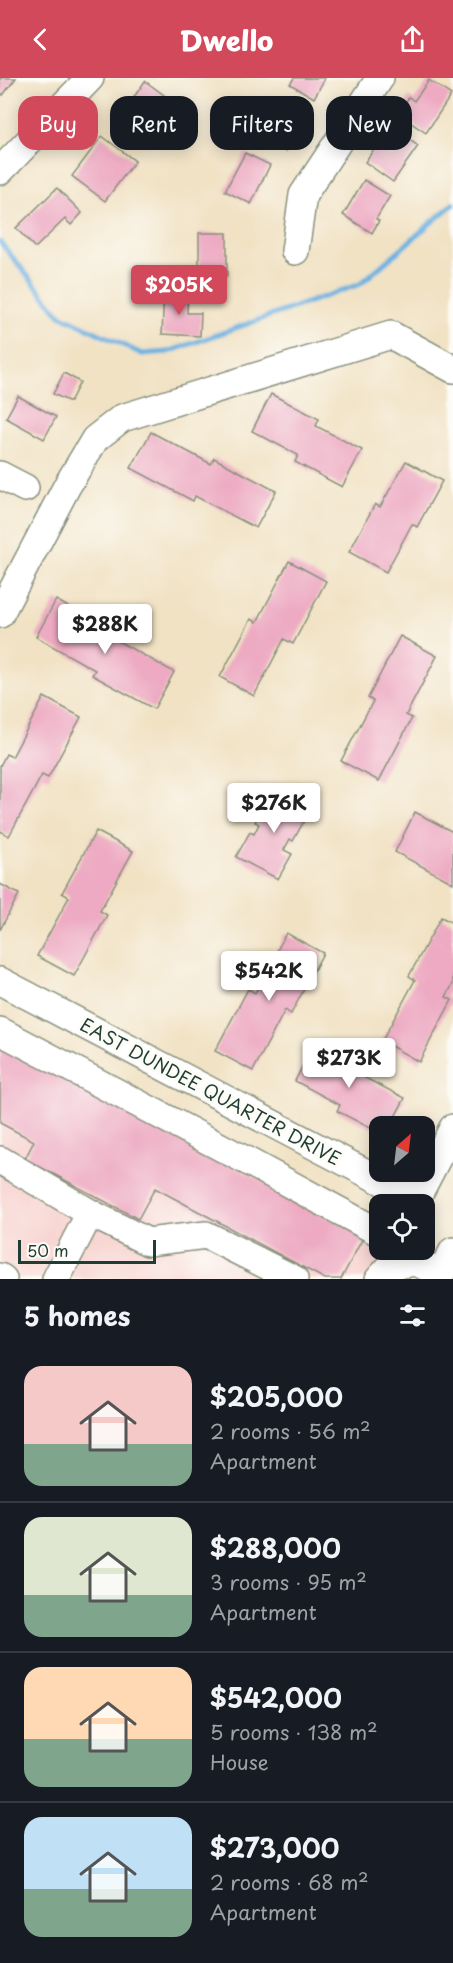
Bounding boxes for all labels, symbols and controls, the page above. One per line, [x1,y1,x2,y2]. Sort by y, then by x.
text: Dwello [180,19,273,60]
icon: back [24,23,57,56]
icon: share [396,23,429,56]
chip: Buy [18,96,98,150]
chip: Rent [110,96,198,150]
chip: Filters [210,96,314,150]
chip: New [326,96,412,150]
pin: $205K [137,265,221,316]
text: $205K [145,269,213,299]
pin: $288K [63,604,147,655]
text: $288K [72,608,138,638]
pin: $276K [232,783,316,834]
text: $276K [241,787,307,817]
pin: $542K [227,951,311,1002]
text: $542K [235,955,303,985]
street label: EAST DUNDEE QUARTER DRIVE [76,1011,346,1171]
pin: $273K [307,1038,391,1089]
text: $273K [317,1042,381,1072]
north arrow [369,1116,435,1182]
map controls [369,1116,435,1260]
button: locate [369,1194,435,1260]
scale bar [18,1237,156,1264]
text: 50 m [27,1238,68,1262]
text: 5 homes [24,1296,130,1335]
icon: filters [396,1299,429,1332]
text: $205,000 [210,1377,343,1416]
icon: home [72,1390,144,1462]
text: 2 rooms · 56 m² [210,1416,371,1446]
text: Apartment [210,1446,317,1476]
text: $288,000 [210,1528,341,1567]
icon: home [72,1541,144,1613]
text: 3 rooms · 95 m² [210,1567,367,1597]
text: Apartment [210,1597,317,1627]
text: $542,000 [210,1678,342,1717]
icon: home [72,1691,144,1763]
text: 5 rooms · 138 m² [210,1717,378,1747]
text: House [210,1747,269,1777]
text: $273,000 [210,1828,340,1867]
icon: home [72,1841,144,1913]
text: 2 rooms · 68 m² [210,1867,369,1897]
text: Apartment [210,1897,317,1927]

